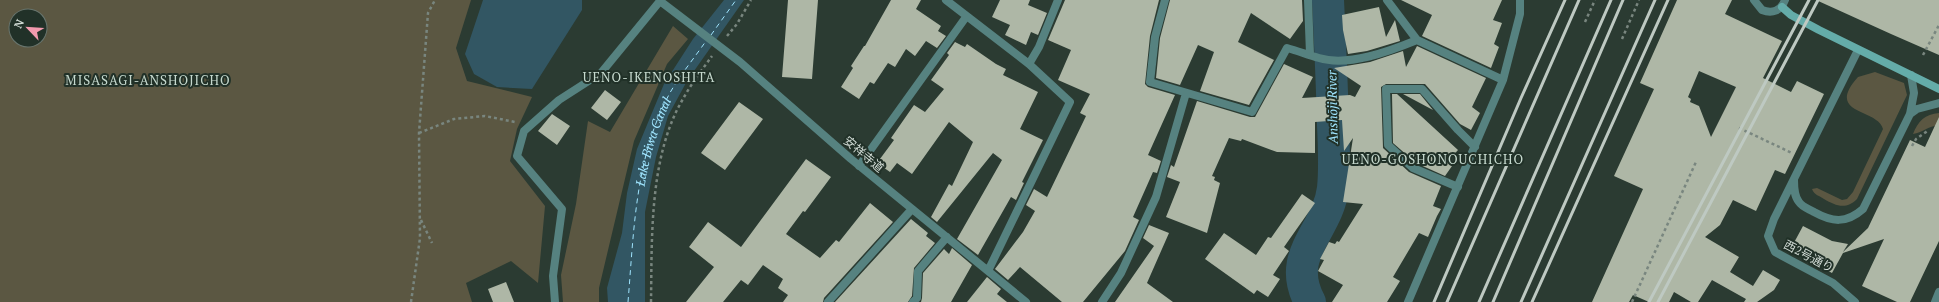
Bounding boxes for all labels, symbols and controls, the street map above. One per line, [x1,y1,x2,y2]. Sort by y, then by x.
north arrow [8,8,48,48]
text: N [11,16,27,31]
district label: UENO-IKENOSHITA [583,68,715,86]
water label: Anshōji River [1322,69,1342,145]
district label: MISASAGI-ANSHOJICHO [65,71,231,89]
water label: Lake Biwa Canal [630,94,675,188]
street label: 安祥寺道 [841,133,887,175]
district label: UENO-GOSHONOUCHICHO [1342,150,1524,168]
street label: 西2号通り [1781,237,1837,275]

